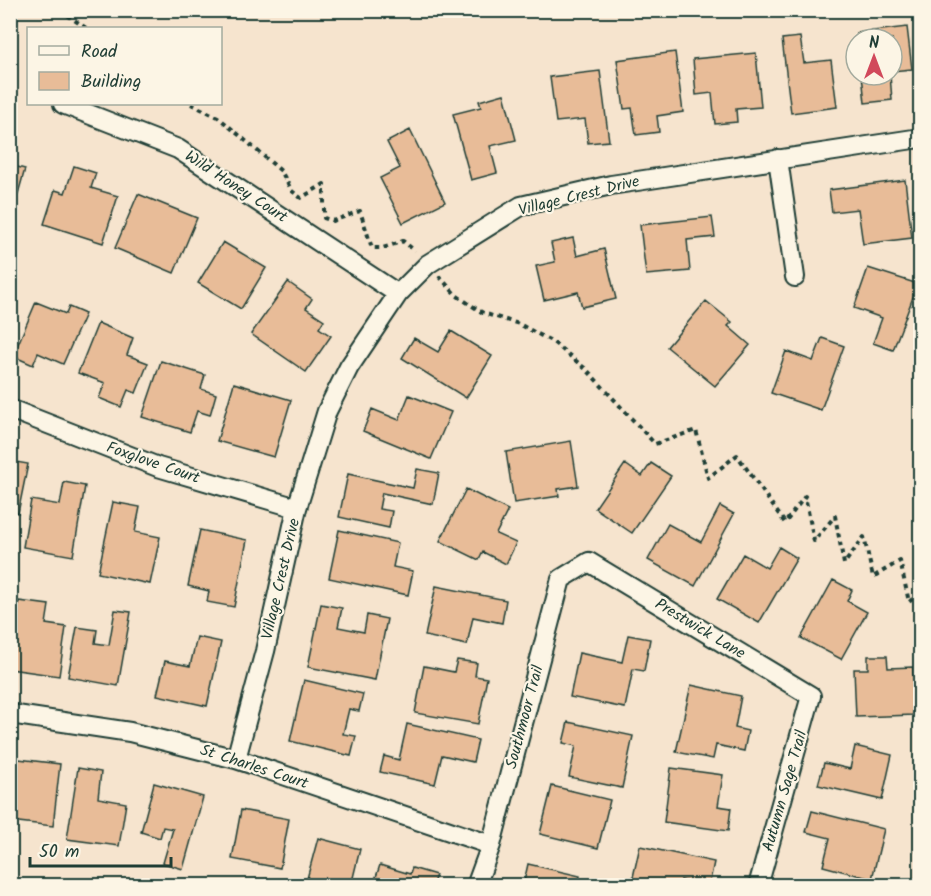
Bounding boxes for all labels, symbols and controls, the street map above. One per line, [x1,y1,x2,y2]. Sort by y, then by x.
legend [27,27,222,105]
north arrow [844,27,904,87]
text: N [869,31,879,56]
text: Road [81,38,118,67]
text: Building [81,68,141,97]
street label: Wild Honey Court [180,144,293,230]
street label: Village Crest Drive [516,169,642,223]
street label: Foxglove Court [103,435,204,491]
street label: Village Crest Drive [255,516,307,642]
street label: Prestwick Lane [650,592,750,666]
street label: Southmoor Trail [499,662,551,772]
street label: Autumn Sage Trail [756,727,814,855]
street label: St Charles Court [197,738,312,797]
scale bar [30,830,171,868]
text: 50 m [39,838,79,867]

